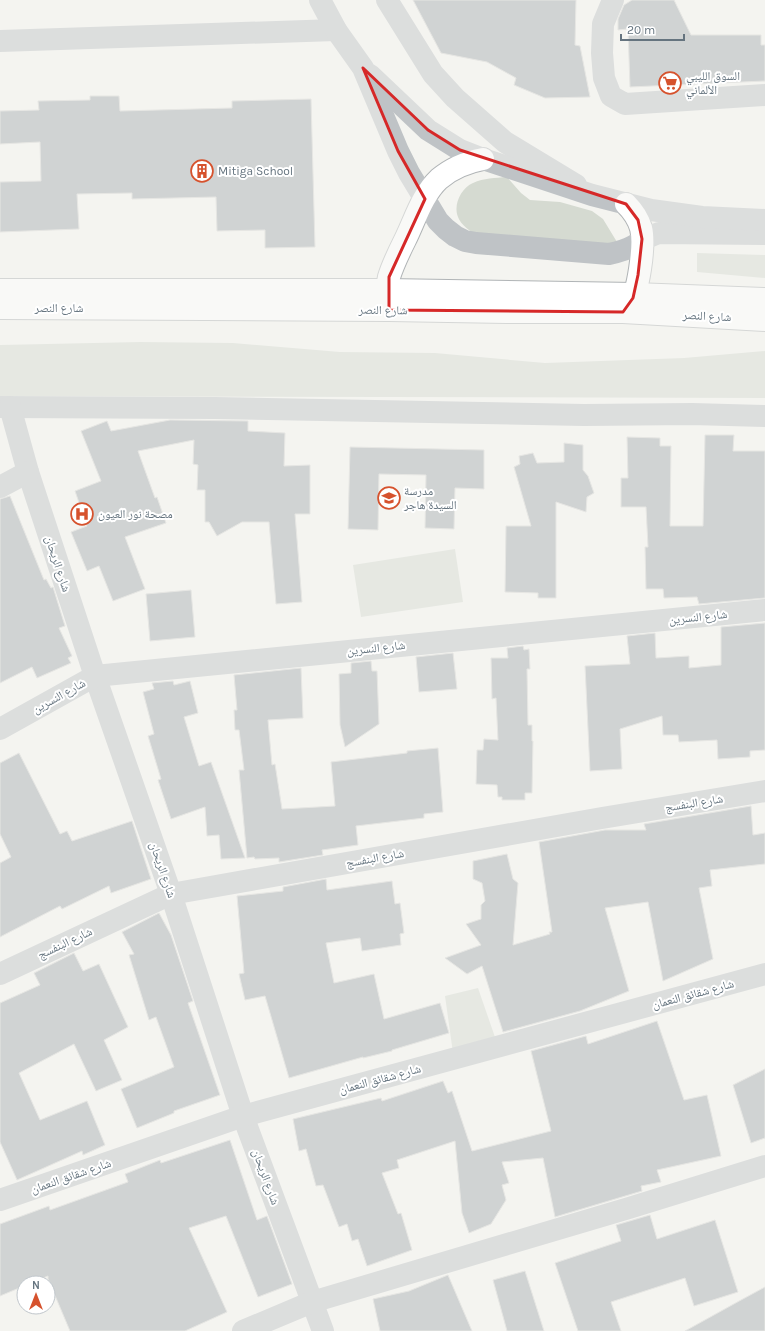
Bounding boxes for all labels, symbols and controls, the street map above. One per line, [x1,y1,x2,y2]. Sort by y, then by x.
scale bar [621,16,684,42]
text: 20 m [627,23,655,37]
place label: السوق الليبي الألماني [686,69,740,100]
supermarket icon: السوق الليبي الألماني [657,70,683,96]
building icon: Mitiga School [189,158,215,184]
place label: Mitiga School [218,164,293,178]
street label: شارع النصر [34,301,83,316]
street label: شارع النصر [357,303,408,318]
street label: شارع النصر [681,308,732,325]
place label: مدرسة السيدة هاجر [403,484,457,512]
school or university icon: مدرسة السيدة هاجر [376,485,402,511]
hospital icon: مصحة نور العيون [69,501,95,527]
place label: مصحة نور العيون [98,507,173,521]
street label: شارع الريحان [41,534,74,594]
street label: شارع النسرين [668,607,728,628]
street label: شارع النسرين [346,638,406,659]
street label: شارع النسرين [30,676,89,717]
street label: شارع البنفسج [664,791,724,815]
street label: شارع الريحان [146,840,179,900]
street label: شارع البنفسج [345,846,405,871]
street label: شارع البنفسج [35,924,95,963]
street label: شارع شقائق النعمان [651,976,736,1013]
street label: شارع شقائق النعمان [338,1061,423,1098]
street label: شارع الريحان [249,1147,283,1207]
street label: شارع شقائق النعمان [29,1156,113,1197]
north arrow [16,1275,56,1315]
text: N [32,1279,40,1292]

